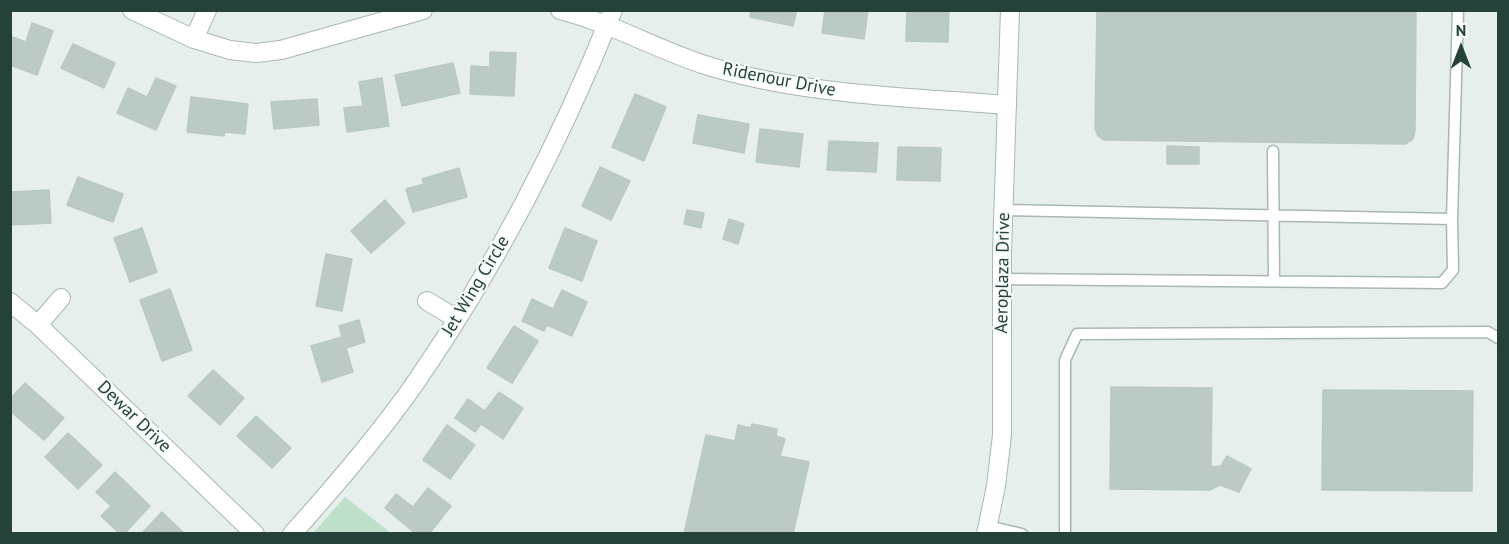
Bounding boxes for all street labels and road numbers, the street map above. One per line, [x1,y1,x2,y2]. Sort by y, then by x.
street label: Ridenour Drive [721,58,837,102]
street label: Aeroplaza Drive [991,212,1015,334]
street label: Jet Wing Circle [438,232,514,340]
street label: Dewar Drive [93,377,175,457]

